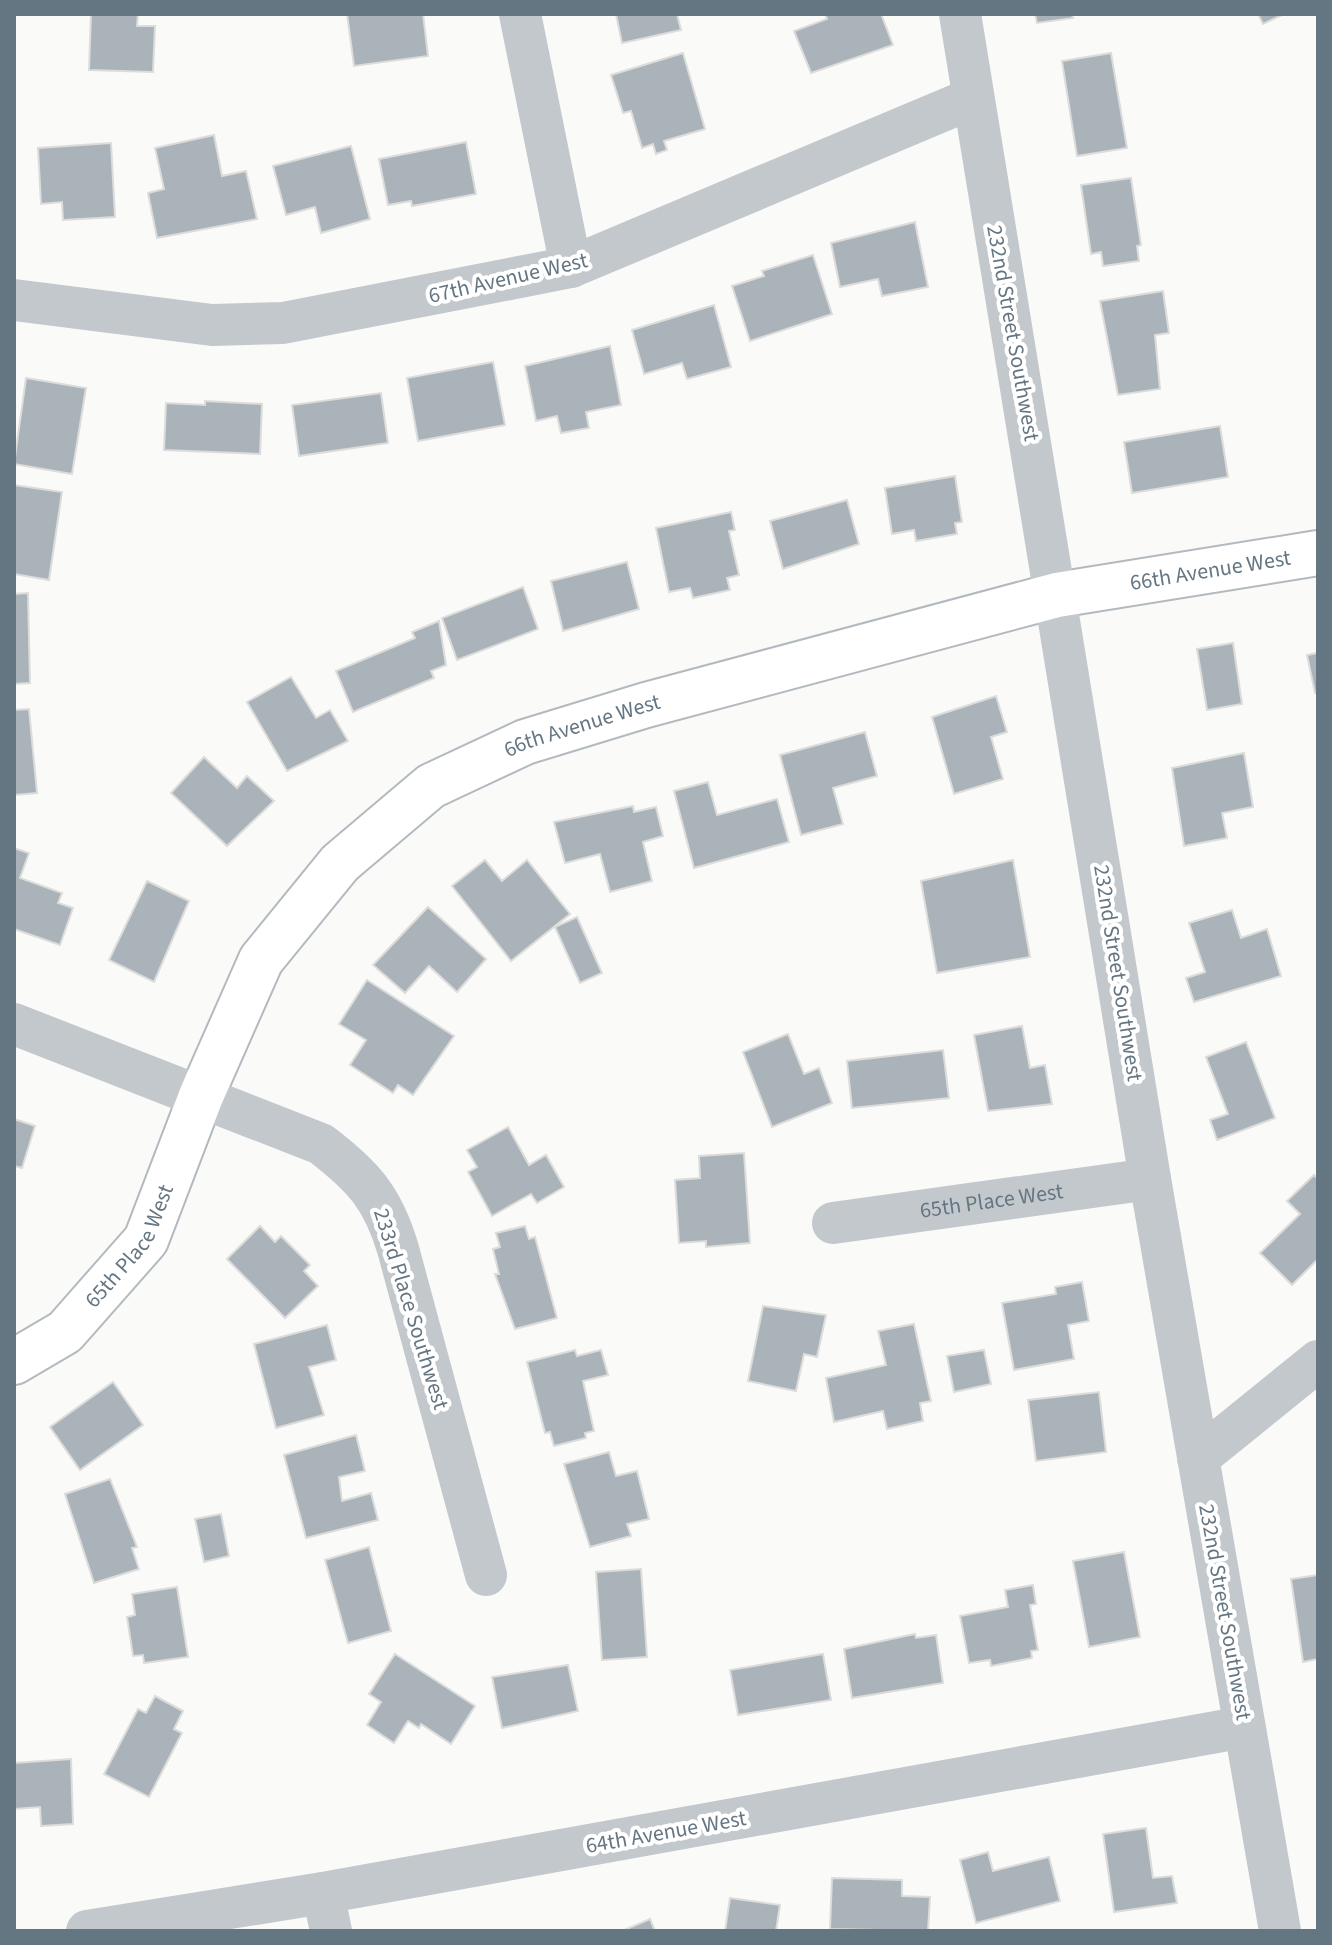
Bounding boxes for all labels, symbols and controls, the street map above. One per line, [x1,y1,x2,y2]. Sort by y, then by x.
street label: 232nd Street Southwest [978,222,1048,444]
street label: 67th Avenue West [425,244,591,312]
street label: 66th Avenue West [1128,542,1294,599]
street label: 66th Avenue West [498,686,664,766]
street label: 232nd Street Southwest [1085,862,1151,1084]
street label: 65th Place West [918,1175,1066,1227]
street label: 65th Place West [77,1179,182,1315]
street label: 233rd Place Southwest [365,1205,457,1414]
street label: 232nd Street Southwest [1190,1501,1260,1723]
street label: 64th Avenue West [583,1802,749,1862]

